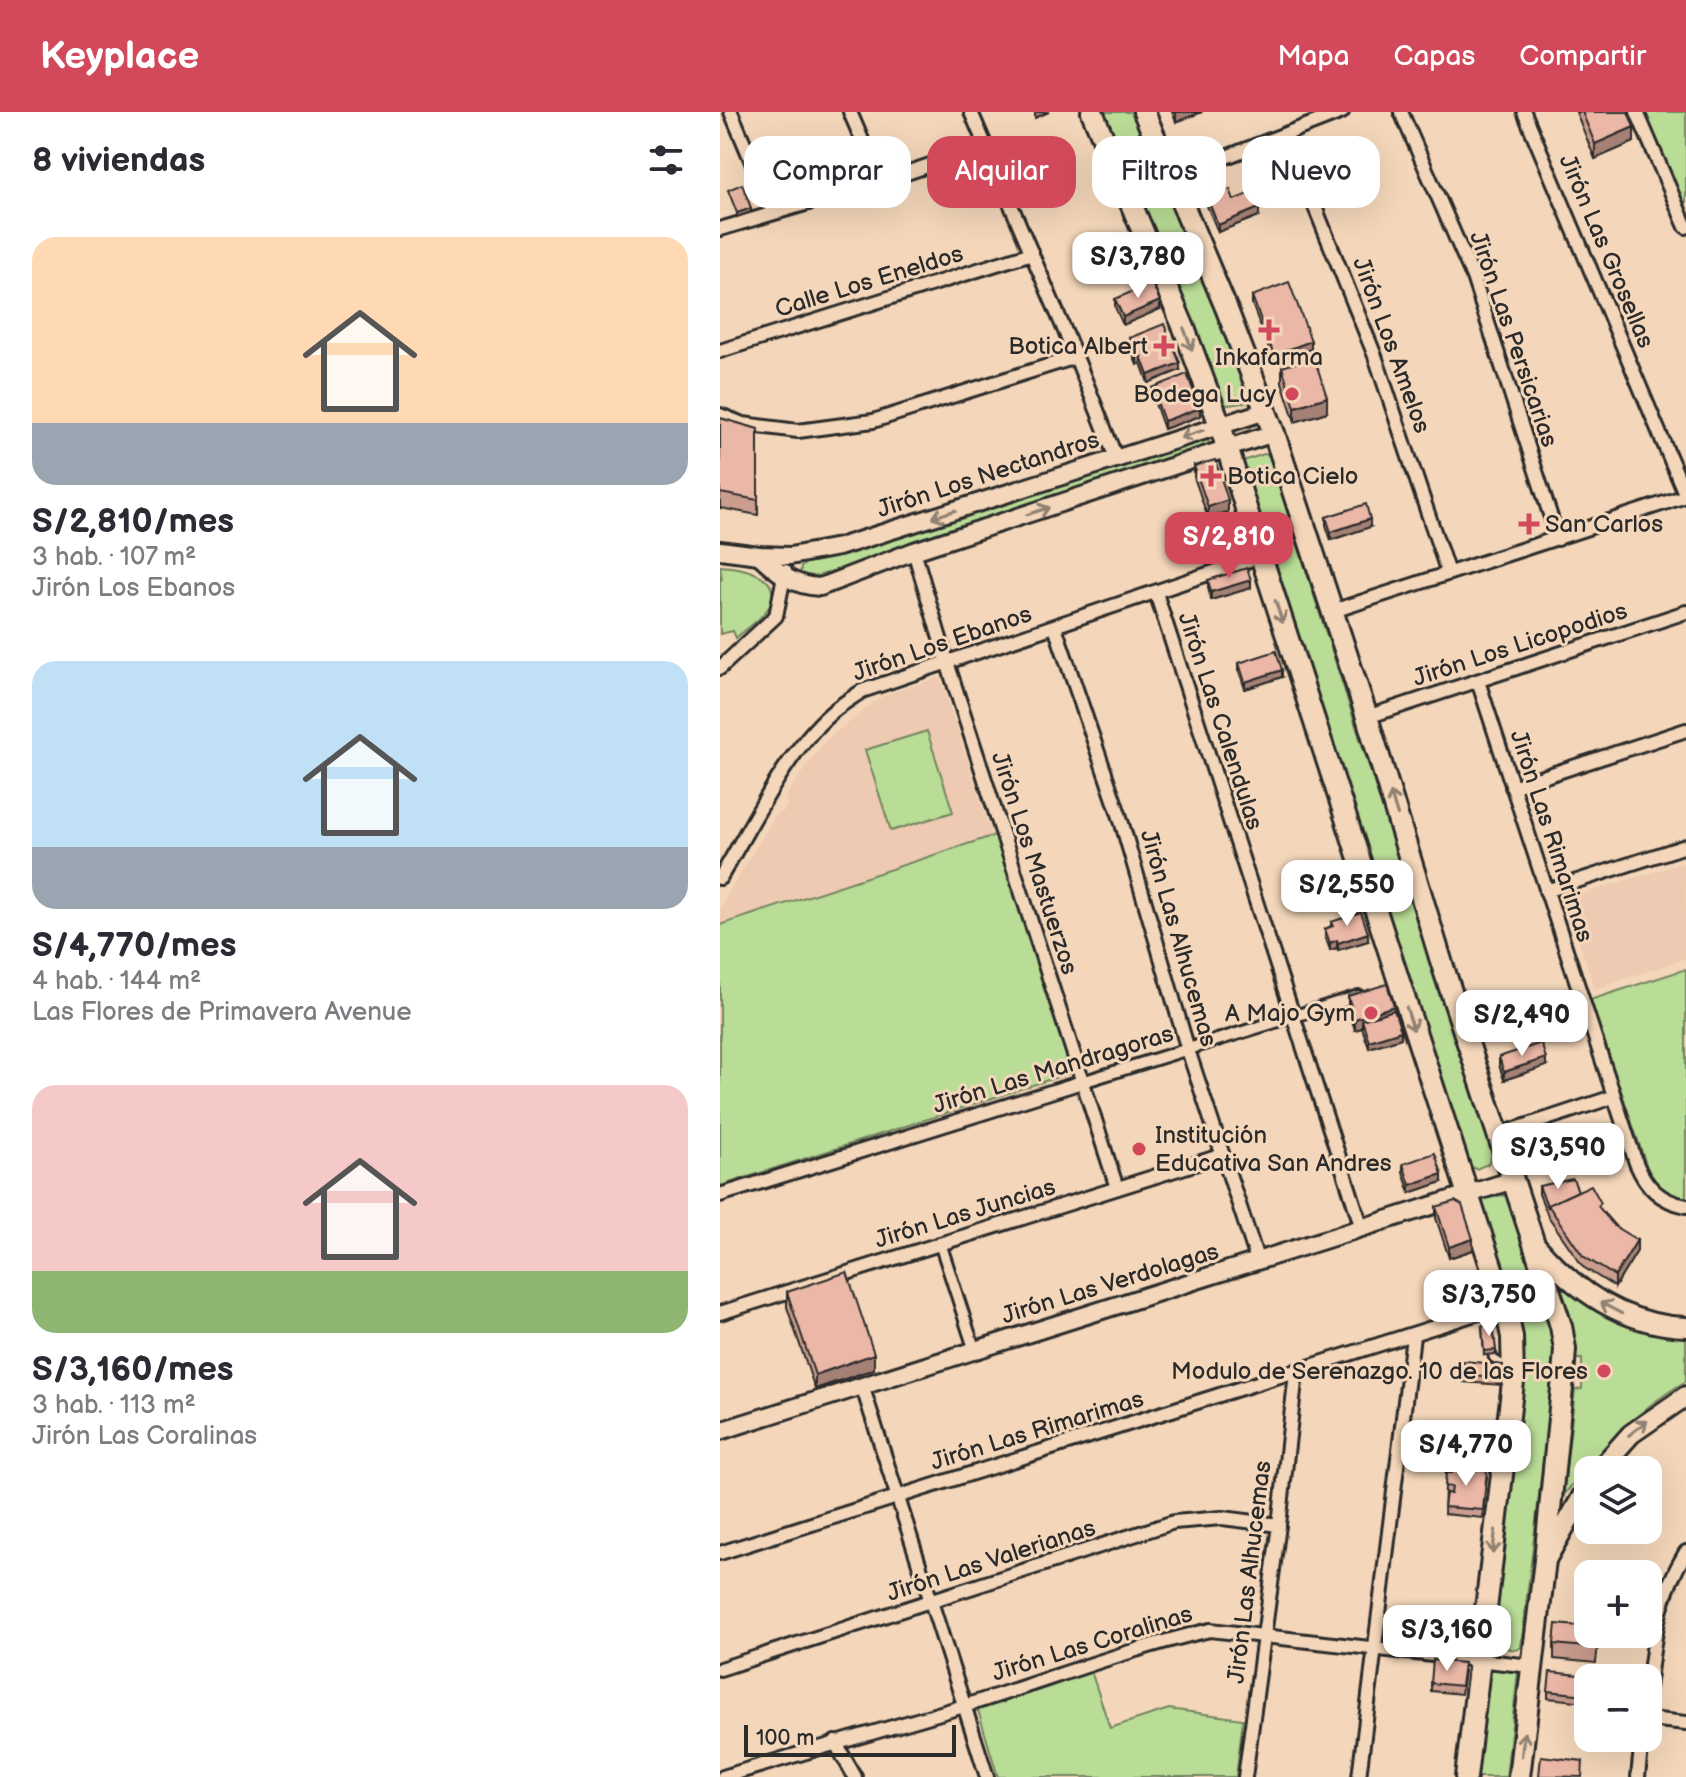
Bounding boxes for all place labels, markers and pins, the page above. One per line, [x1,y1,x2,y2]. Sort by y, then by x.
pin: S/3,780 [1064,232,1212,300]
marker: Inkafarma [1260,321,1278,339]
place label: Botica Albert [1008,332,1149,361]
marker: Botica Albert [1155,337,1173,355]
place label: Inkafarma [1215,343,1323,372]
place label: Bodega Lucy [1133,380,1276,409]
marker: Bodega Lucy [1283,385,1301,403]
place label: Botica Cielo [1227,462,1358,491]
marker: Botica Cielo [1202,467,1220,485]
place label: San Carlos [1545,510,1663,539]
pin: S/2,810 [1155,512,1303,580]
marker: San Carlos [1520,515,1538,533]
pin: S/2,550 [1273,860,1421,928]
pin: S/2,490 [1448,990,1596,1058]
place label: A Majo Gym [1225,999,1355,1028]
marker: A Majo Gym [1362,1004,1380,1022]
place label: Institución Educativa San Andres [1155,1121,1392,1178]
pin: S/3,590 [1484,1123,1632,1191]
marker: Institución Educativa San Andres [1130,1140,1148,1158]
pin: S/3,750 [1415,1270,1563,1338]
place label: Modulo de Serenazgo. 10 de las Flores [1171,1357,1588,1386]
marker: Modulo de Serenazgo. 10 de las Flores [1595,1362,1613,1380]
pin: S/4,770 [1392,1420,1540,1488]
pin: S/3,160 [1373,1605,1521,1673]

